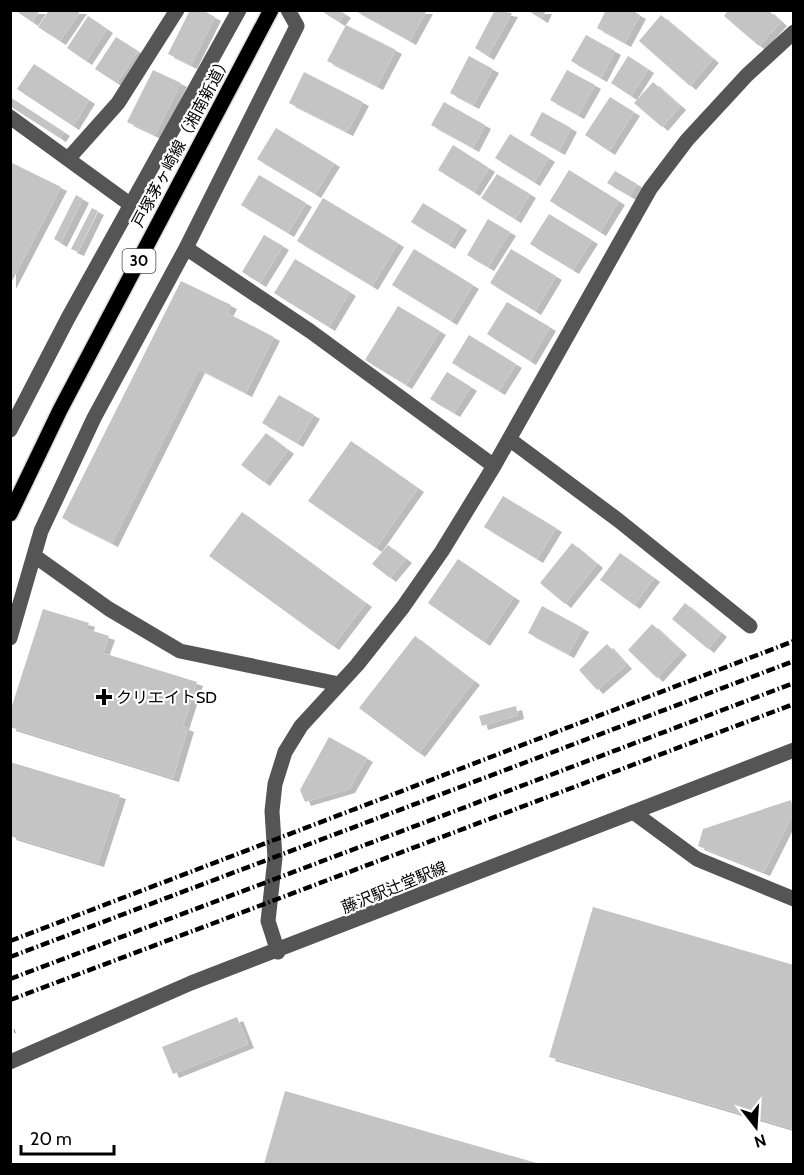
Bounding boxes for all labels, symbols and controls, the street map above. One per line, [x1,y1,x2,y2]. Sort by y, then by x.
street label: 戸塚茅ヶ崎線（湘南新道） [128,52,235,230]
road number: 30 [122,249,156,273]
place label: クリエイトSD [116,688,217,707]
marker: クリエイトSD [97,690,111,704]
street label: 藤沢駅辻堂駅線 [339,858,450,917]
north arrow [726,1097,786,1157]
scale bar [21,1118,114,1156]
text: 20 m [30,1128,72,1150]
text: N [752,1130,768,1152]

